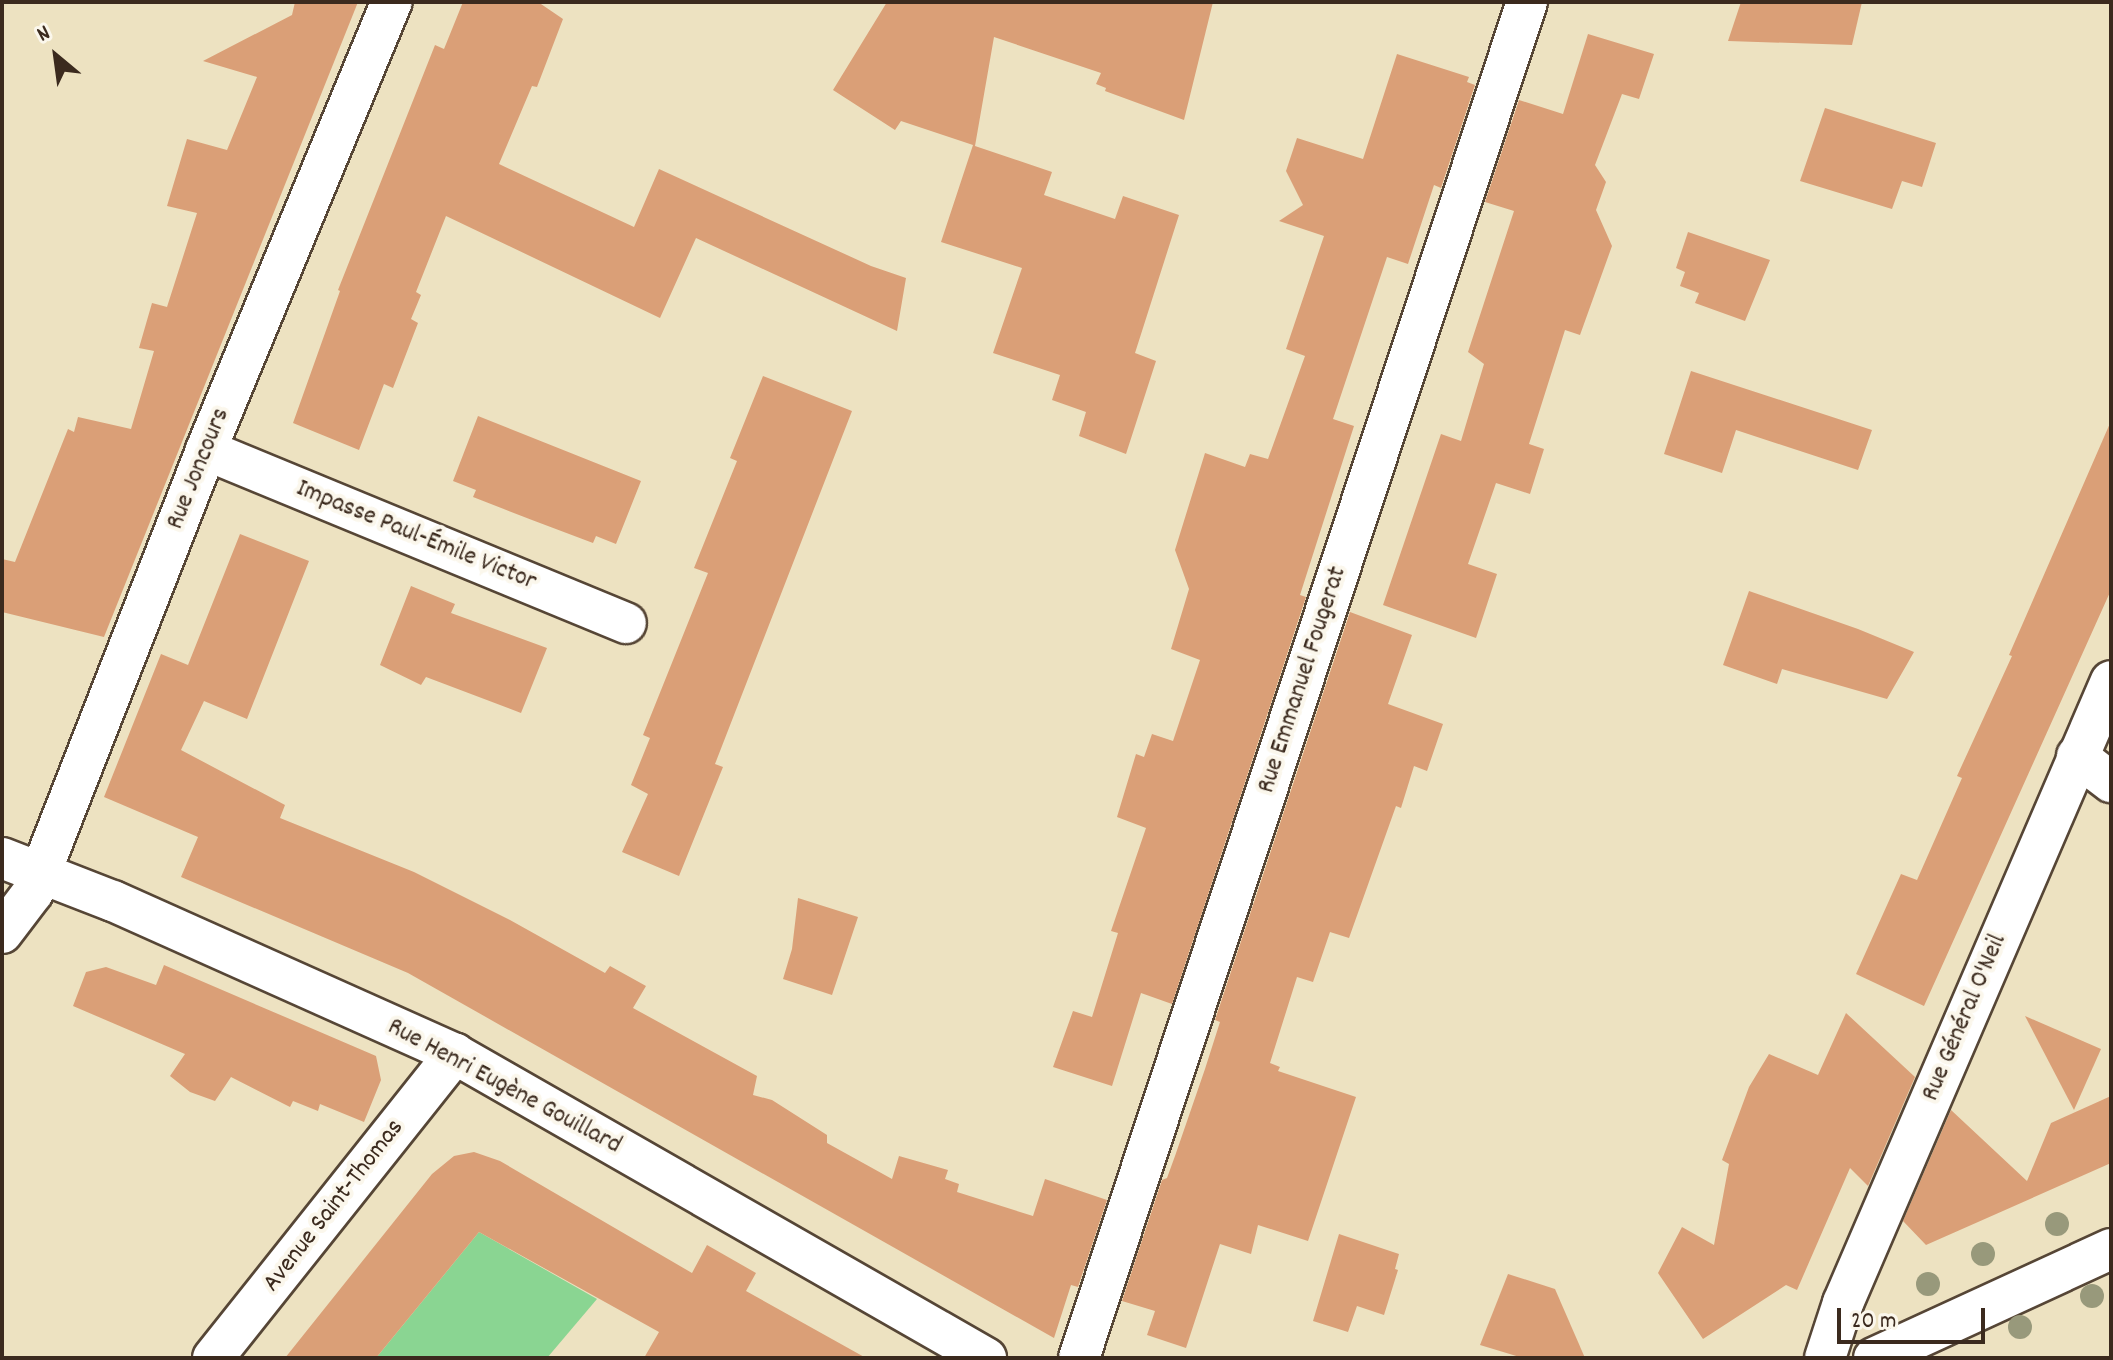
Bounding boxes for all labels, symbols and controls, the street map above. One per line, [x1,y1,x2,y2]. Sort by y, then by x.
north arrow [16,16,96,96]
text: N [32,18,56,51]
street label: Rue Joncours [161,404,237,534]
street label: Impasse Paul-Émile Victor [291,474,541,598]
street label: Rue Emmanuel Fougerat [1252,563,1354,797]
street label: Rue Général O'Neil [1916,930,2014,1106]
street label: Rue Henri Eugène Gouillard [382,1012,626,1162]
street label: Avenue Saint-Thomas [257,1113,411,1299]
scale bar [1841,1292,1989,1342]
text: 20 m [1851,1305,1897,1339]

